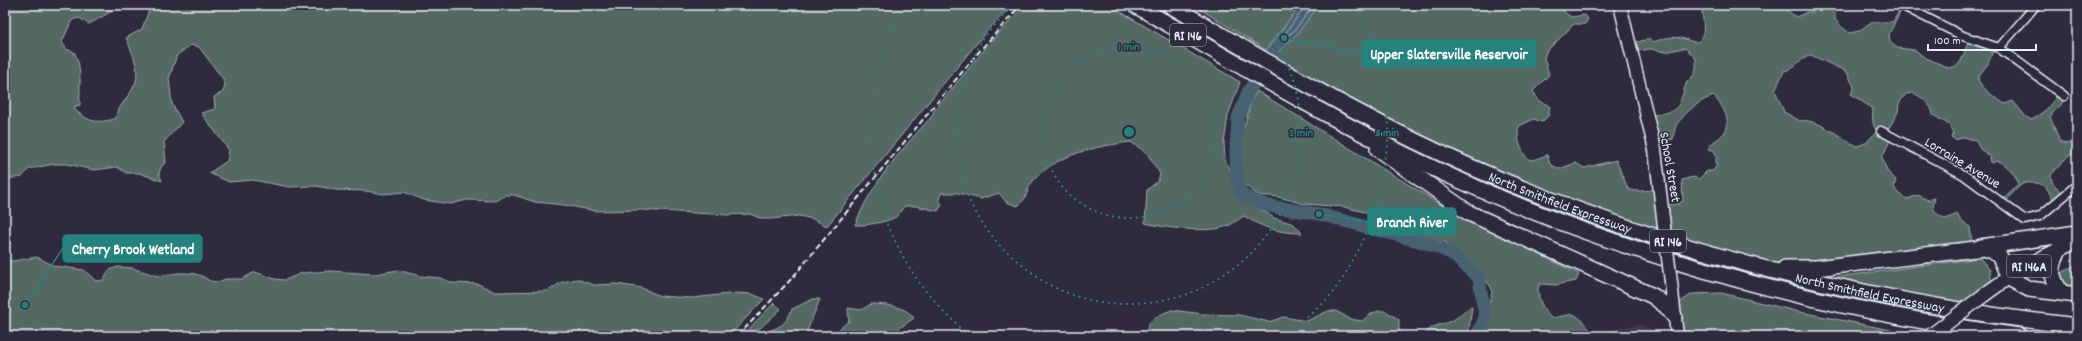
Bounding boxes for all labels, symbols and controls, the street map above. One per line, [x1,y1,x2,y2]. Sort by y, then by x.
road number: RI 146 [1170,24,1206,46]
scale bar [1928,26,2036,52]
text: 100 m [1934,33,1961,50]
text: 1 min [1118,39,1140,56]
callout: Upper Slatersville Reservoir [1362,40,1536,67]
text: Upper Slatersville Reservoir [1370,45,1528,67]
centre of rings [1122,125,1136,139]
text: 2 min [1289,125,1313,142]
text: 3 min [1375,125,1399,142]
street label: School Street [1653,131,1685,204]
street label: Lorraine Avenue [1920,133,2004,194]
street label: North Smithfield Expressway [1485,168,1634,240]
callout: Branch River [1368,208,1456,235]
text: Branch River [1376,213,1448,235]
road number: RI 146 [1650,230,1686,252]
callout: Cherry Brook Wetland [63,235,202,262]
text: Cherry Brook Wetland [72,240,194,262]
road number: RI 146A [2007,255,2051,277]
street label: North Smithfield Expressway [1793,269,1946,319]

